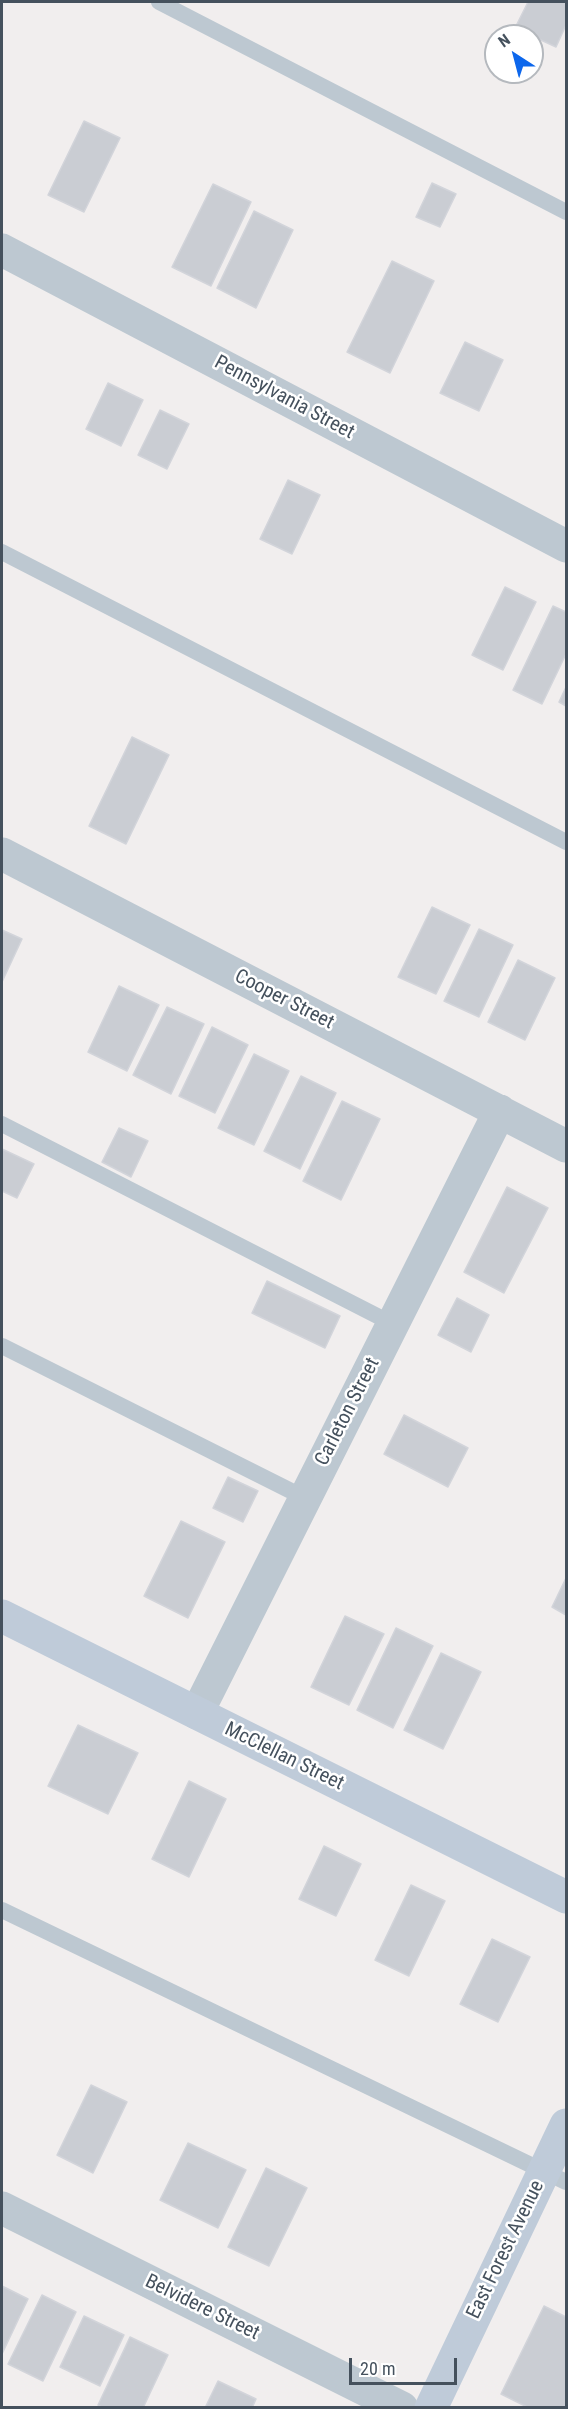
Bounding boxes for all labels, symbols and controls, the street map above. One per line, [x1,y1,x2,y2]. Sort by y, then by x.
north arrow [484,24,544,84]
text: N [495,30,514,51]
street label: Pennsylvania Street [210,351,358,445]
street label: Cooper Street [230,965,338,1035]
street label: Carleton Street [311,1354,385,1470]
street label: McClellan Street [221,1718,347,1796]
street label: East Forest Avenue [462,2177,550,2323]
street label: Belvidere Street [141,2270,263,2346]
scale bar [352,2346,460,2384]
text: 20 m [360,2358,395,2379]

